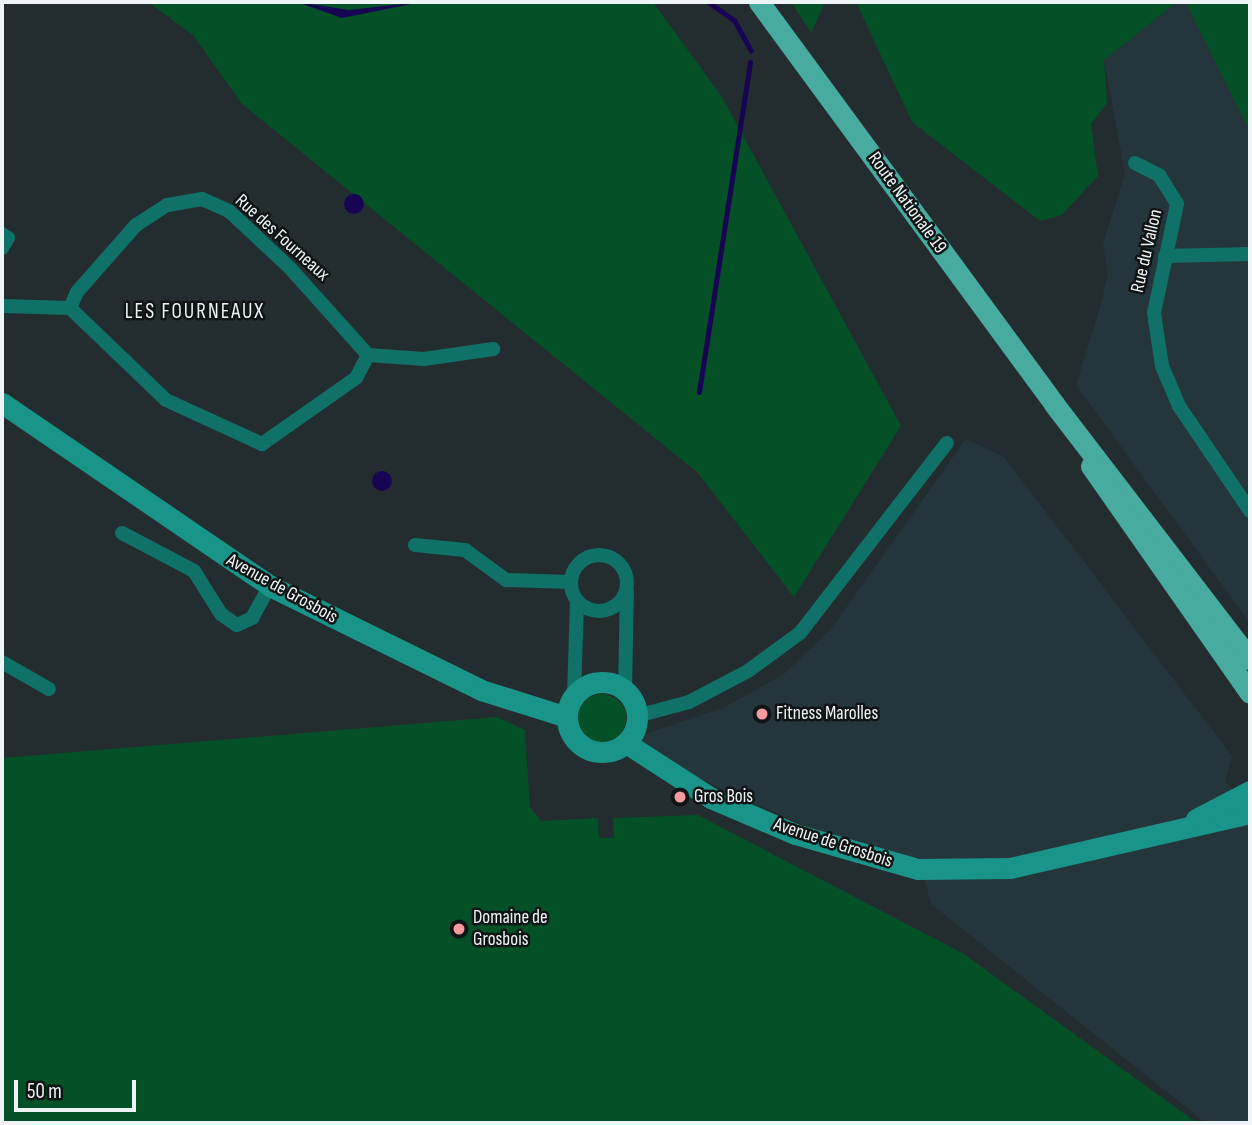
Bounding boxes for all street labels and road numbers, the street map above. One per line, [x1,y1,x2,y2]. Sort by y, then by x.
street label: Route Nationale 19 [863,148,951,258]
street label: Rue des Fourneaux [230,190,334,286]
street label: Rue du Vallon [1126,207,1168,295]
street label: Avenue de Grosbois [222,549,342,629]
street label: Avenue de Grosbois [771,813,895,873]

